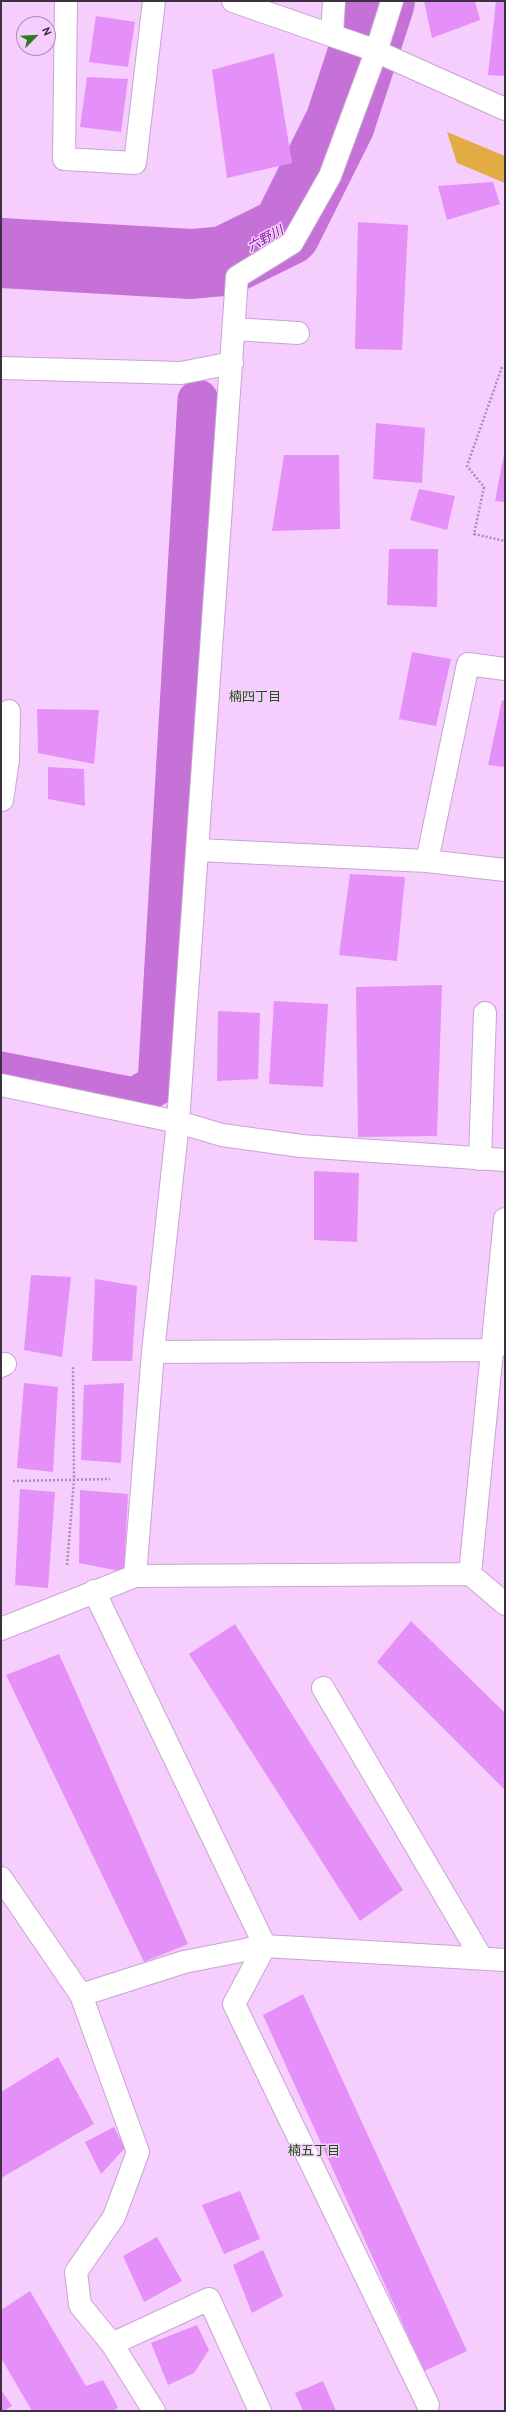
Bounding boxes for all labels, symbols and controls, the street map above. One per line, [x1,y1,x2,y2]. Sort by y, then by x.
north arrow [16,16,56,56]
text: N [38,25,54,38]
water label: 六野川 [245,224,287,256]
district label: 楠四丁目 [229,690,281,706]
district label: 楠五丁目 [288,2144,340,2160]

